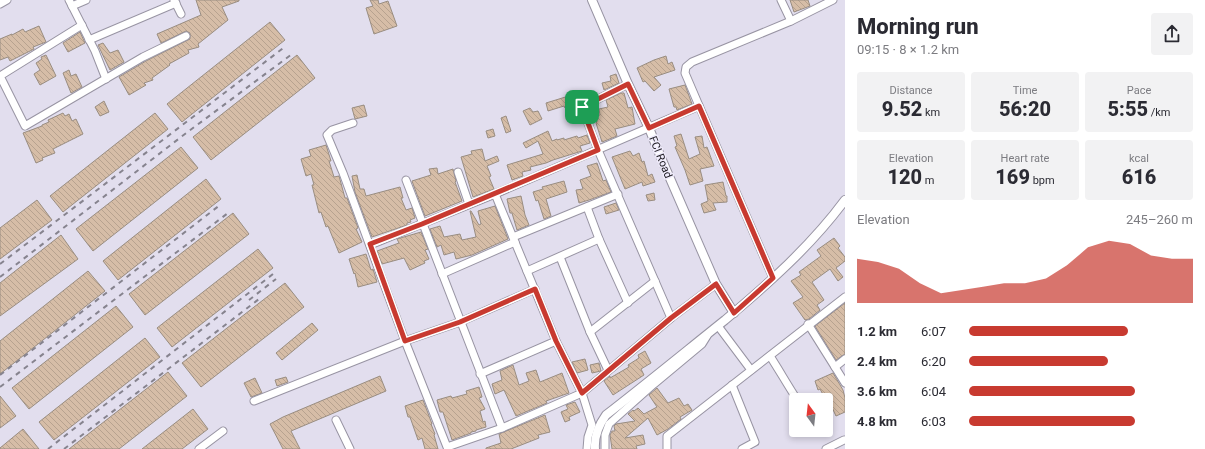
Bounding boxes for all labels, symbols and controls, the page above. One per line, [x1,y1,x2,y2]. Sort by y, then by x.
button: share [1151,13,1193,55]
text: Morning run [857,14,979,39]
text: 09:15 · 8 × 1.2 km [857,42,959,57]
text: Distance [890,84,932,97]
text: Time [1013,84,1037,97]
text: Pace [1127,84,1151,97]
pin [565,90,599,124]
icon: arrive [571,96,593,118]
text: 9.52 [882,97,922,121]
text: 56:20 [999,97,1051,121]
text: 5:55 [1108,97,1148,121]
text: km [922,106,940,119]
text: /km [1148,106,1170,119]
street label: FCI Road [646,134,675,180]
text: Elevation [889,152,933,165]
text: Heart rate [1001,152,1049,165]
text: kcal [1129,152,1149,165]
text: 120 [888,165,922,189]
text: 169 [995,165,1030,189]
text: 616 [1122,165,1156,189]
text: m [922,174,934,187]
text: bpm [1030,174,1055,187]
text: Elevation [857,212,910,227]
text: 245–260 m [1126,212,1193,227]
text: 1.2 km [857,324,897,339]
text: 6:07 [921,324,946,339]
text: 2.4 km [857,354,897,369]
text: 6:20 [921,354,946,369]
text: 3.6 km [857,384,897,399]
text: 6:04 [921,384,946,399]
north arrow [789,393,833,437]
map controls [789,393,833,437]
text: 4.8 km [857,414,897,429]
text: 6:03 [921,414,946,429]

